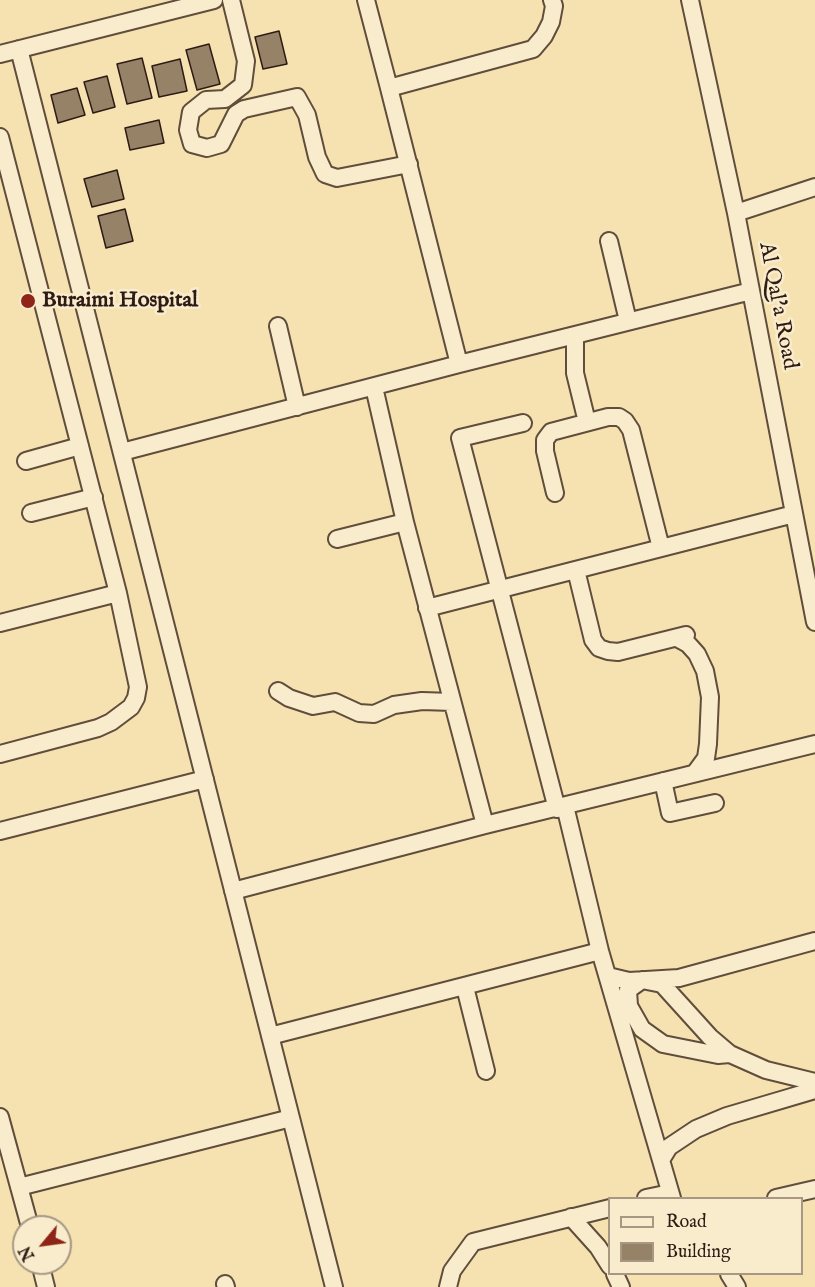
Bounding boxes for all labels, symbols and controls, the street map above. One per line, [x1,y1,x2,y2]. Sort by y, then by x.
street label: Al Qal'a Road [752,240,802,372]
place label: Buraimi Hospital [42,288,198,314]
marker: Buraimi Hospital [19,292,37,310]
legend [608,1197,803,1275]
text: Road [666,1211,707,1234]
north arrow [12,1215,72,1275]
text: Building [666,1241,731,1264]
text: N [16,1242,40,1264]

